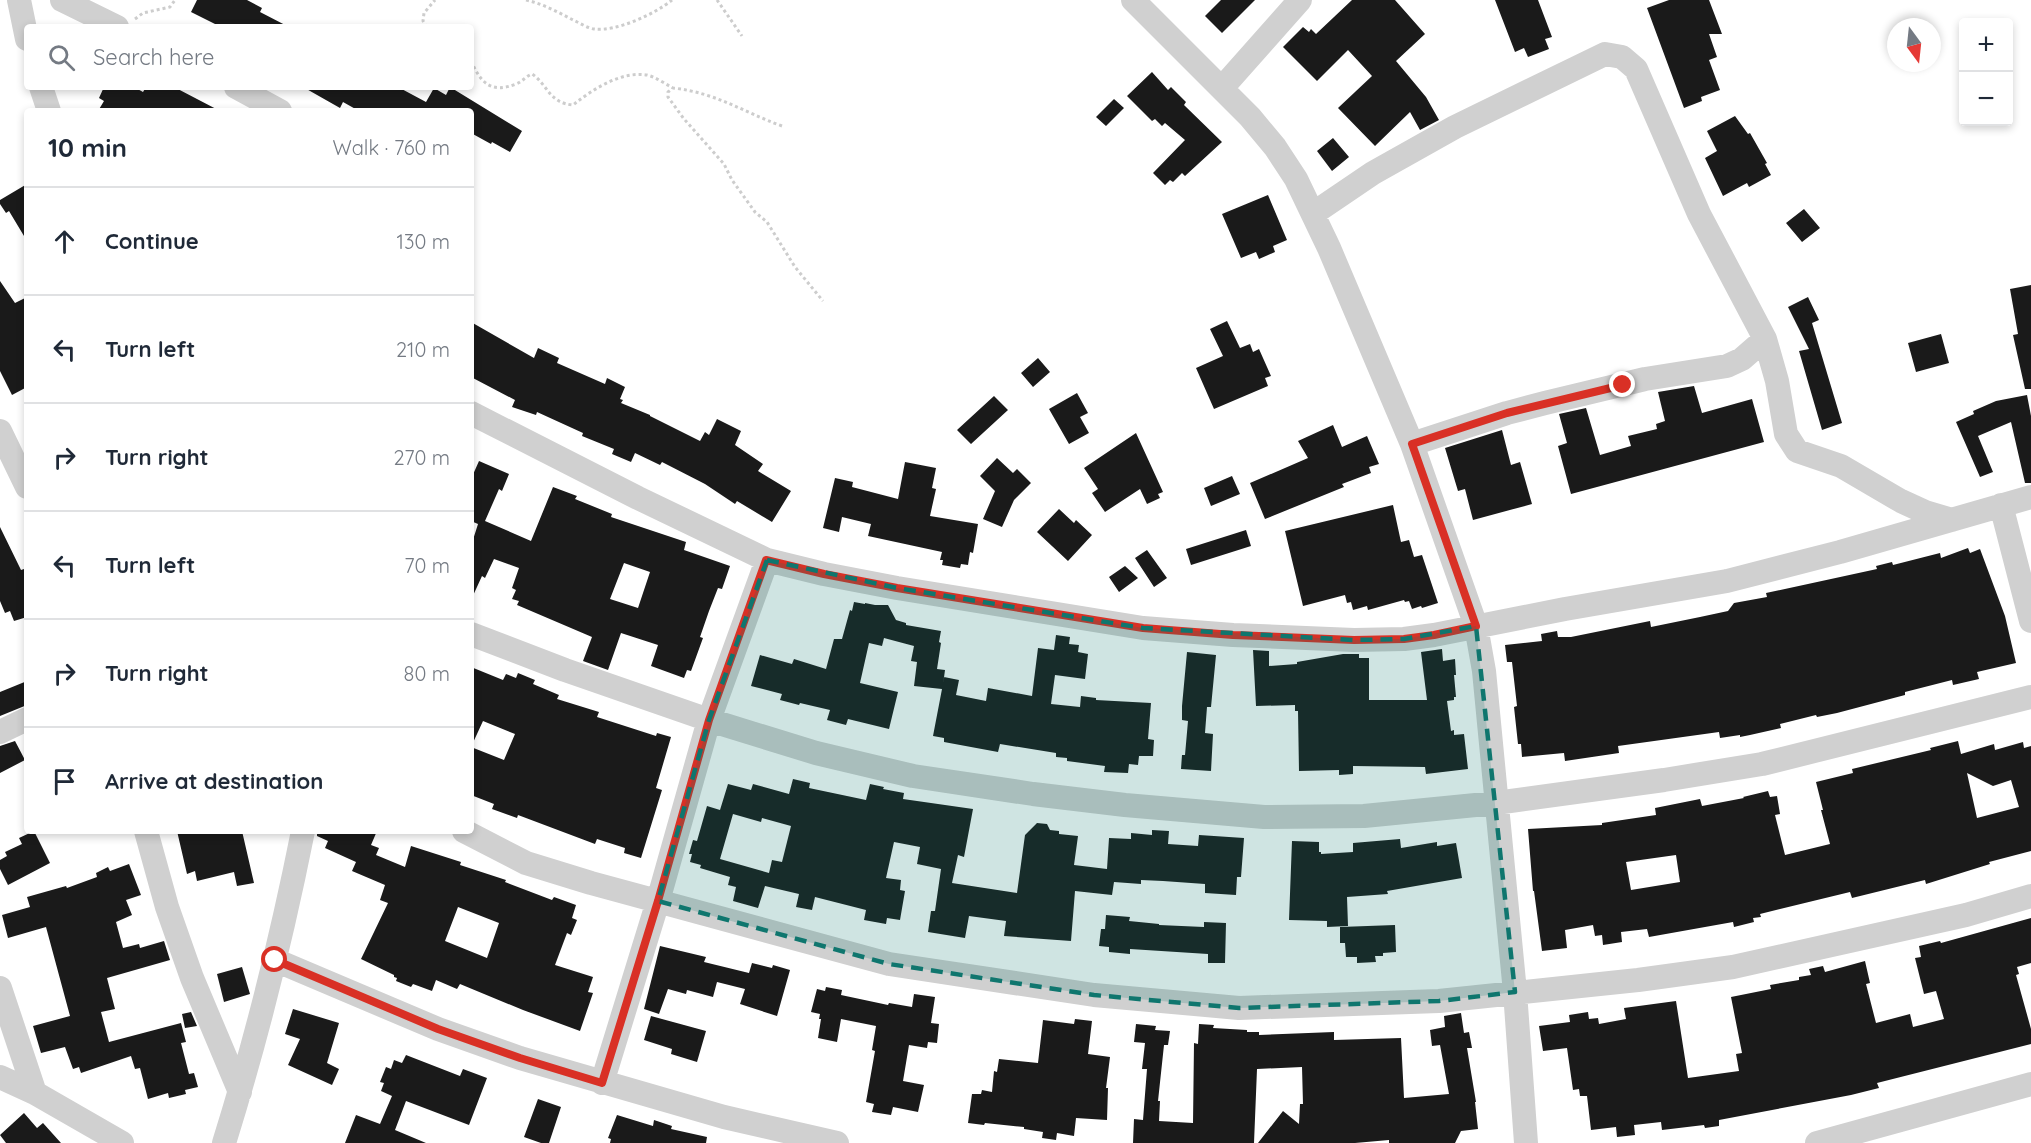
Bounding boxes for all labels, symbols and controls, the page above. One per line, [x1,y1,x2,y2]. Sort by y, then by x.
north arrow [1887,18,1941,72]
map controls [1959,18,2013,126]
button: + [1959,18,2013,72]
search box [24,24,474,90]
icon: search [45,41,78,74]
text: Search here [93,43,214,71]
button: − [1959,72,2013,126]
text: 10 min [48,131,127,164]
text: Walk · 760 m [333,135,450,160]
icon: ahead [48,225,81,258]
text: Continue [105,227,199,255]
text: 130 m [397,229,450,254]
icon: left [48,333,81,366]
text: Turn left [105,335,195,363]
text: 210 m [396,337,450,362]
route end [1609,371,1635,397]
icon: right [48,441,81,474]
text: Turn right [105,443,209,471]
text: 270 m [393,445,450,470]
icon: left [48,549,81,582]
text: Turn left [105,551,195,579]
text: 70 m [404,553,450,578]
icon: right [48,657,81,690]
text: Turn right [105,659,209,687]
text: 80 m [404,661,450,686]
icon: arrive [48,765,81,798]
text: Arrive at destination [105,767,323,795]
route start [261,946,287,972]

